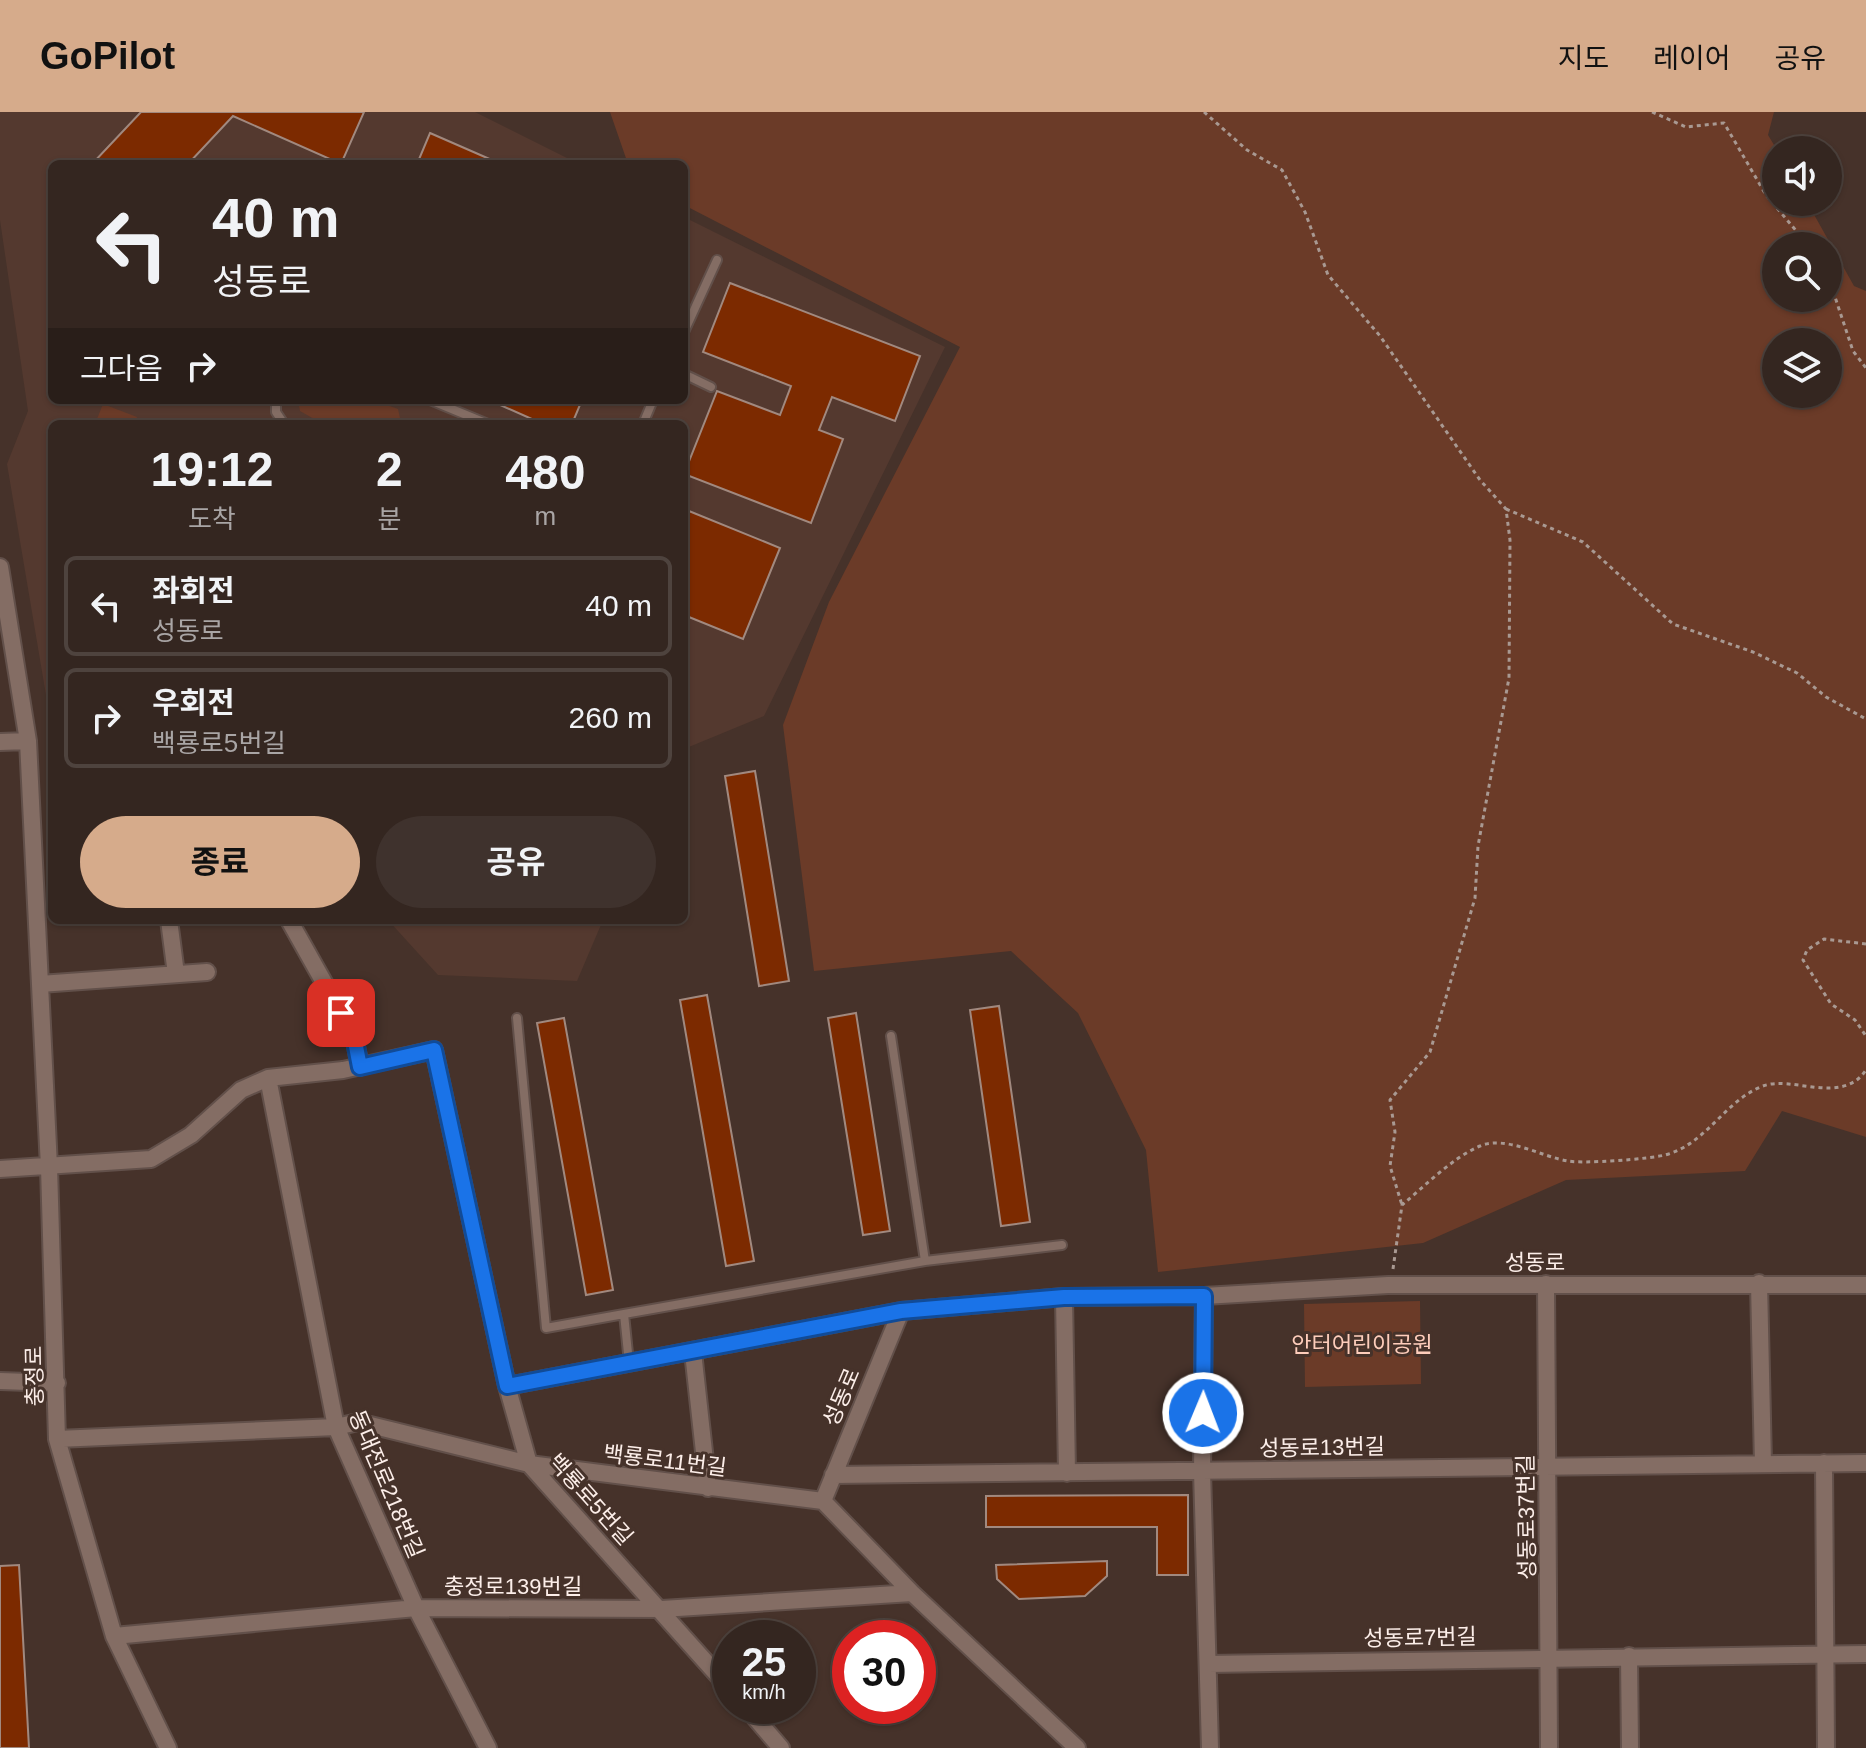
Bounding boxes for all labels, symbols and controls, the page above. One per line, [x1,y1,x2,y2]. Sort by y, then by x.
text: GoPilot [40,35,175,77]
text: 지도 [1558,43,1609,74]
text: 레이어 [1653,43,1730,74]
text: 공유 [1774,43,1826,74]
map controls [1762,136,1842,408]
button: sound [1762,136,1842,216]
text: 40 m [212,186,340,249]
icon: left [80,192,184,296]
button: search [1762,232,1842,312]
text: 성동로 [212,261,311,302]
button: layers [1762,328,1842,408]
icon: right [179,344,223,388]
text: 그다음 [80,352,163,385]
text: 19:12 [151,443,273,496]
text: 2 [376,443,403,496]
text: 480 [505,446,585,499]
text: m [535,501,556,531]
text: 도착 [188,504,236,534]
text: 분 [377,504,401,534]
text: 좌회전 [152,574,235,607]
icon: left [84,584,128,628]
text: 40 m [585,589,652,622]
text: 성동로 [152,616,224,646]
text: 우회전 [152,686,235,719]
icon: right [84,696,128,740]
text: 260 m [569,701,652,734]
text: 백룡로5번길 [152,728,286,758]
button: 종료 [80,816,360,908]
button: 공유 [376,816,656,908]
pin [307,979,375,1047]
icon: arrive [319,991,363,1035]
street label: 성동로 [1505,1250,1565,1275]
park label: 안터어린이공원 [1291,1332,1433,1357]
street label: 충정로 [21,1345,48,1407]
street label: 성동로 [818,1364,865,1430]
position arrow [1161,1371,1245,1455]
street label: 동대전로218번길 [344,1407,429,1562]
street label: 성동로13번길 [1259,1434,1385,1461]
street label: 백룡로11번길 [602,1441,728,1480]
street label: 백룡로5번길 [543,1449,638,1550]
street label: 성동로37번길 [1513,1454,1540,1580]
street label: 충정로139번길 [444,1574,582,1599]
speed limit sign: 30 [832,1620,936,1724]
street label: 성동로7번길 [1363,1624,1477,1651]
text: 25 [742,1640,786,1684]
text: km/h [742,1681,786,1703]

